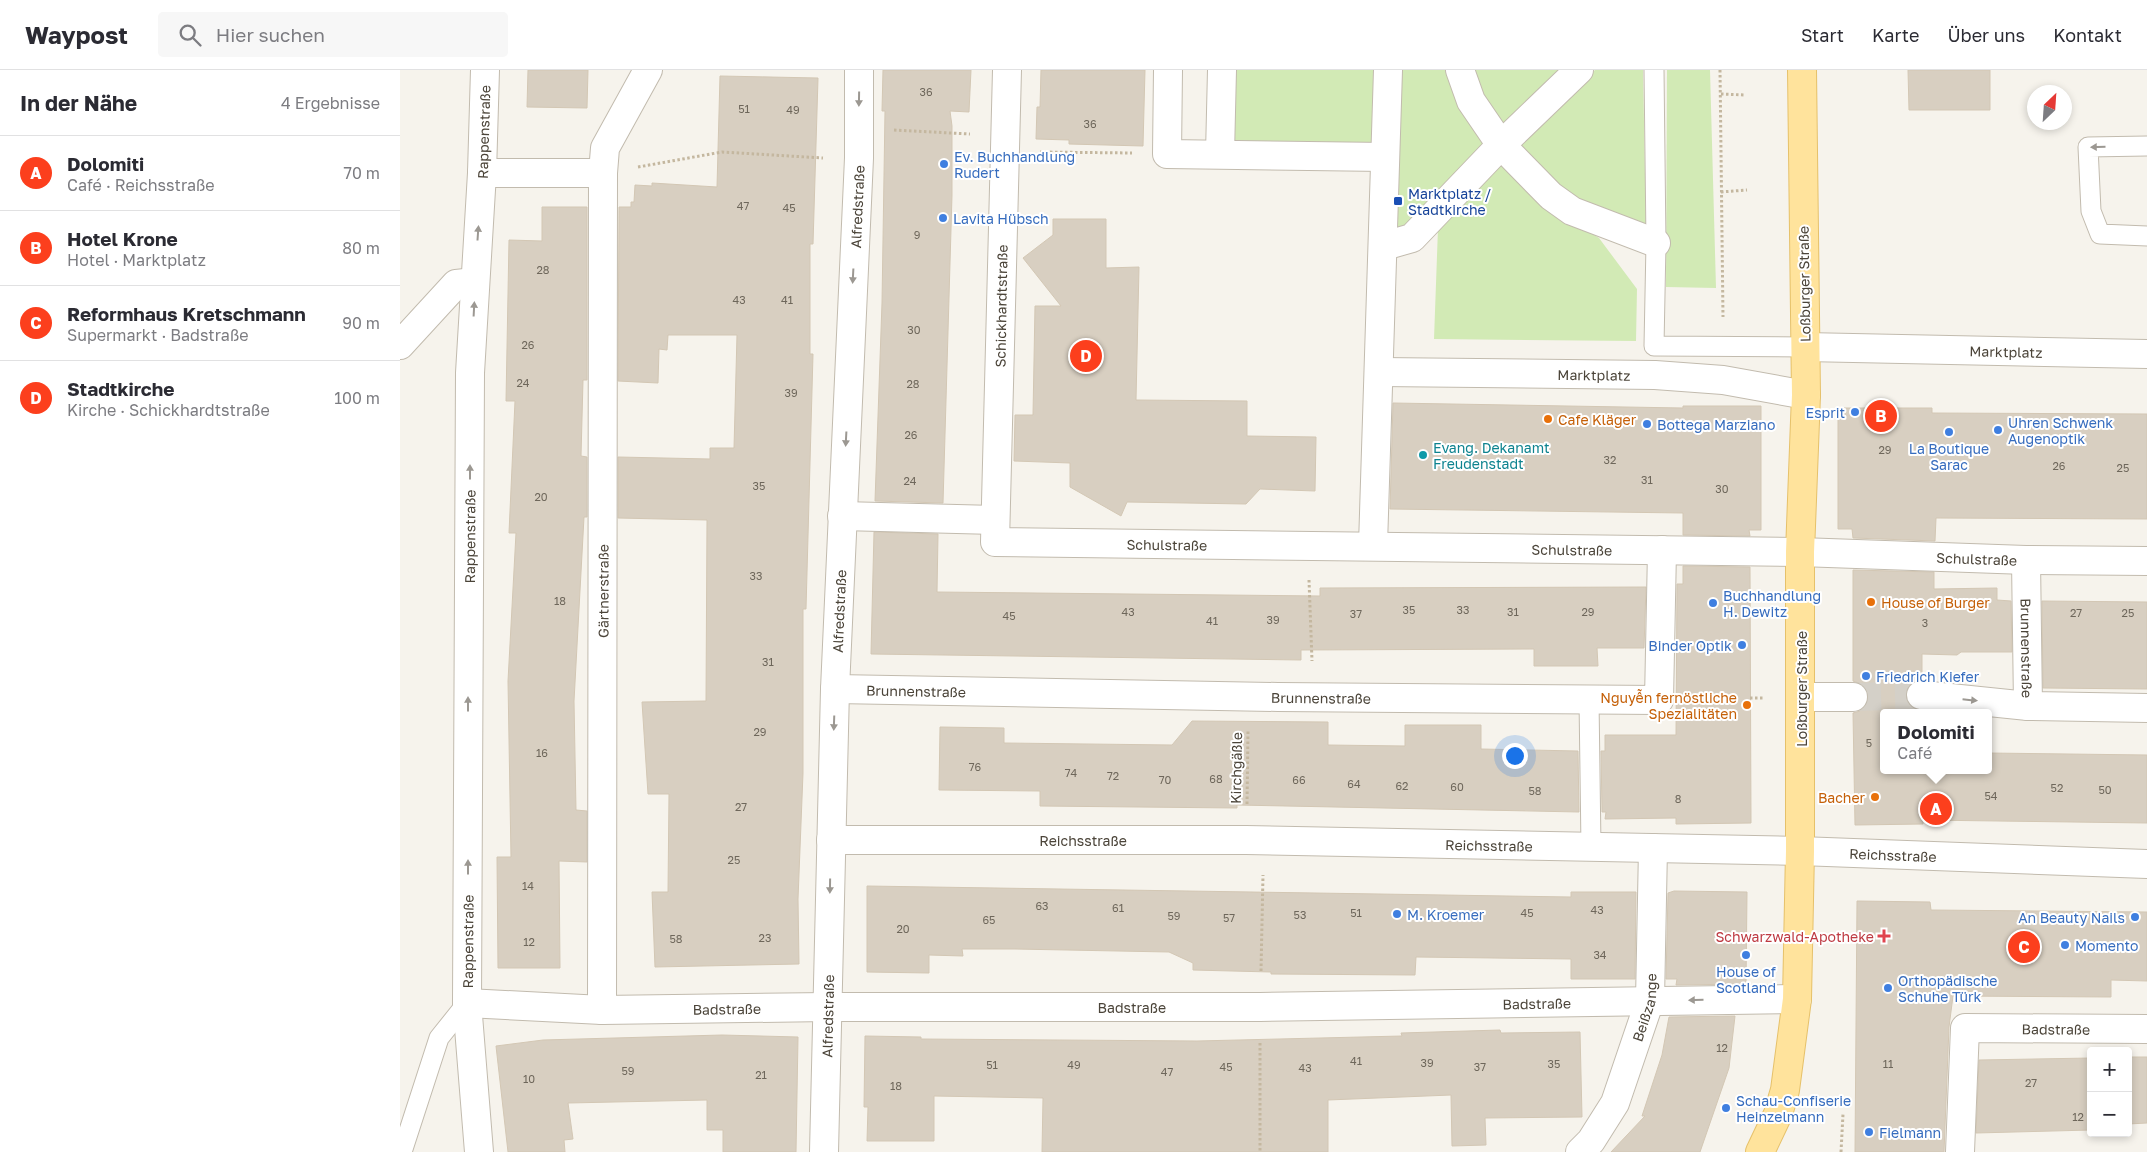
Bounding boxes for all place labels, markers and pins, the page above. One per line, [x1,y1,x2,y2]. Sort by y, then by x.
place label: Ev. Buchhandlung Rudert [954,148,1075,181]
marker: Ev. Buchhandlung Rudert [938,158,950,170]
place label: Marktplatz / Stadtkirche [1408,185,1492,218]
marker: Marktplatz / Stadtkirche [1392,195,1404,207]
place label: Lavita Hübsch [953,210,1049,227]
marker: Lavita Hübsch [937,212,949,224]
pin: D [1070,337,1102,375]
pin: B [1865,397,1897,435]
place label: Esprit [1806,404,1845,421]
marker: Esprit [1849,406,1861,418]
place label: Cafe Kläger [1558,411,1637,428]
marker: Cafe Kläger [1542,413,1554,425]
place label: Uhren Schwenk Augenoptik [2008,414,2113,447]
place label: Bottega Marziano [1657,416,1775,433]
marker: Bottega Marziano [1641,418,1653,430]
marker: Uhren Schwenk Augenoptik [1992,424,2004,436]
marker: La Boutique Sarac [1943,426,1955,438]
place label: Evang. Dekanamt Freudenstadt [1433,439,1550,472]
place label: La Boutique Sarac [1909,440,1989,473]
marker: Evang. Dekanamt Freudenstadt [1417,449,1429,461]
place label: Buchhandlung H. Dewitz [1723,587,1821,620]
place label: House of Burger [1881,594,1990,611]
marker: House of Burger [1865,596,1877,608]
marker: Buchhandlung H. Dewitz [1707,597,1719,609]
place label: Binder Optik [1648,637,1732,654]
marker: Binder Optik [1736,639,1748,651]
place label: Friedrich Kiefer [1876,668,1980,685]
marker: Friedrich Kiefer [1860,670,1872,682]
place label: Nguyễn fernöstliche Spezialitäten [1600,689,1737,722]
marker: Nguyễn fernöstliche Spezialitäten [1741,699,1753,711]
place label: Bacher [1818,789,1866,806]
pin: A [1920,790,1952,828]
marker: Bacher [1869,791,1881,803]
place label: M. Kroemer [1407,906,1485,923]
marker: M. Kroemer [1391,908,1403,920]
place label: An Beauty Nails [2018,909,2125,926]
marker: An Beauty Nails [2129,911,2141,923]
place label: Schwarzwald-Apotheke [1715,928,1874,945]
pin: C [2008,928,2040,966]
marker: Schwarzwald-Apotheke [1878,930,1890,942]
place label: Momento [2075,937,2138,954]
marker: Momento [2059,939,2071,951]
marker: House of Scotland [1740,949,1752,961]
place label: House of Scotland [1716,963,1776,996]
place label: Orthopädische Schuhe Türk [1898,972,1997,1005]
marker: Orthopädische Schuhe Türk [1882,982,1894,994]
place label: Schau-Confiserie Heinzelmann [1736,1092,1851,1125]
marker: Schau-Confiserie Heinzelmann [1720,1102,1732,1114]
place label: Fielmann [1879,1124,1941,1141]
marker: Fielmann [1863,1126,1875,1138]

